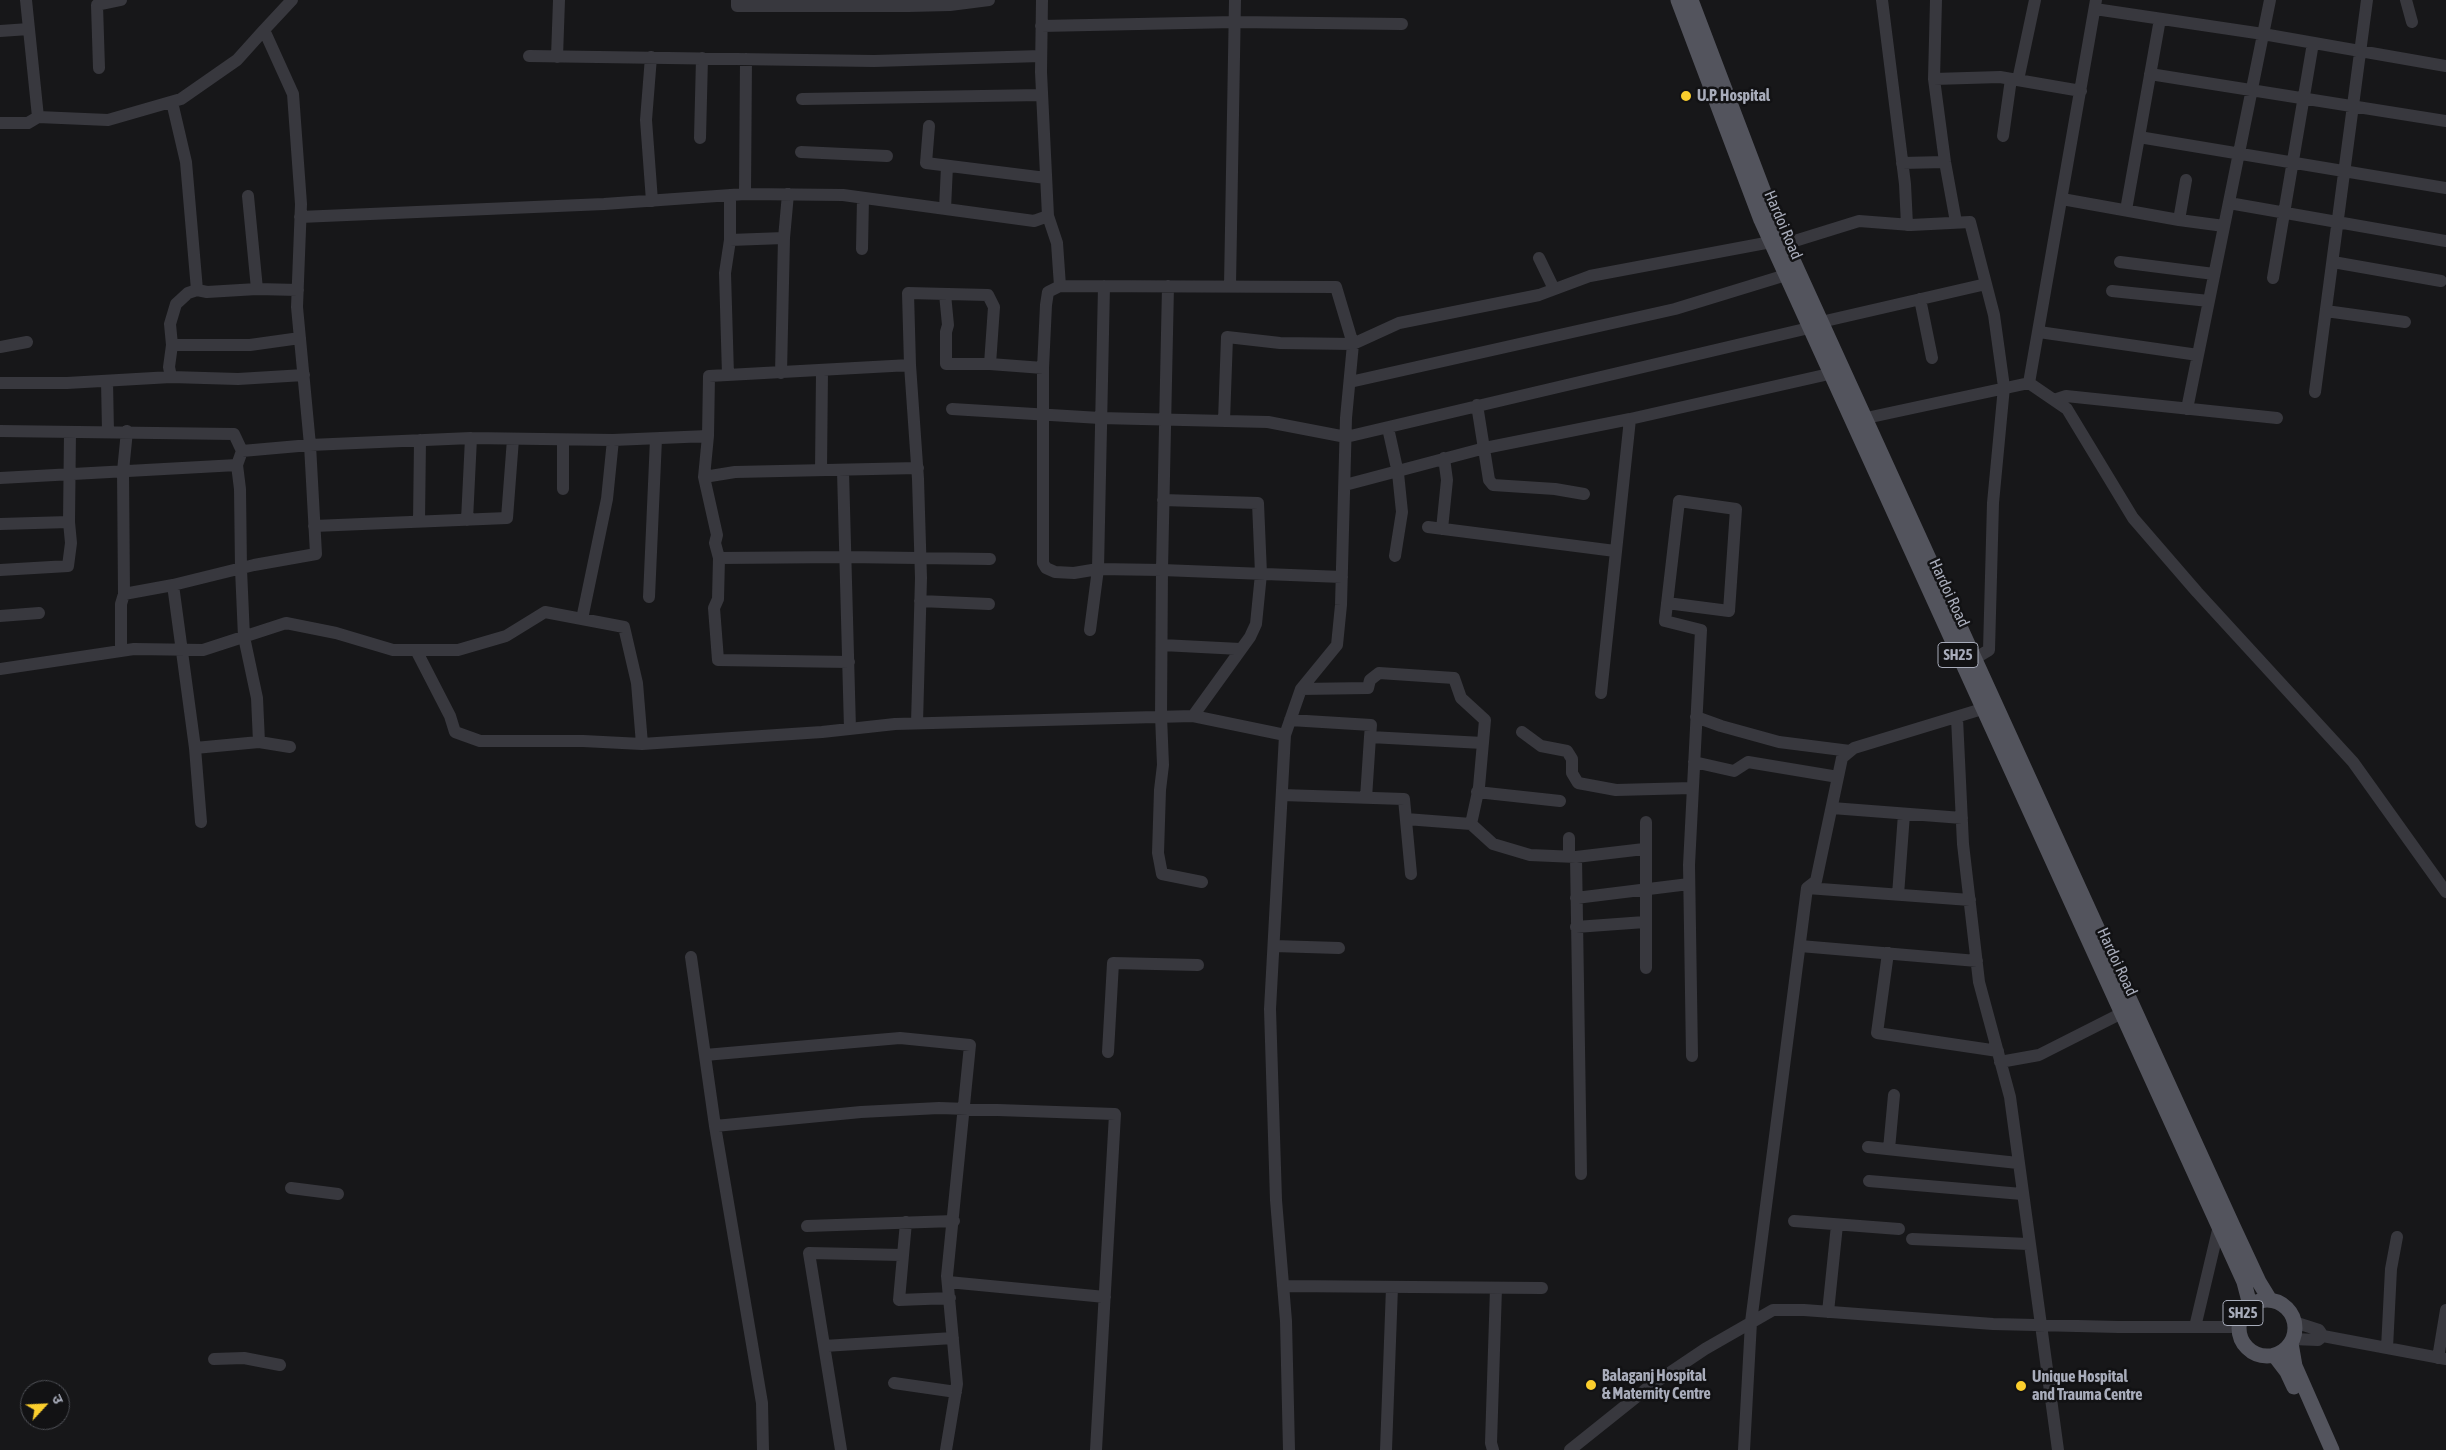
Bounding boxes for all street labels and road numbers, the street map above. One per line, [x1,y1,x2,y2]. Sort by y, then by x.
street label: Hardoi Road [1760,188,1806,262]
street label: Hardoi Road [1925,556,1973,630]
road number: SH25 [1938,642,1978,668]
street label: Hardoi Road [2093,925,2141,999]
road number: SH25 [2223,1300,2263,1326]

